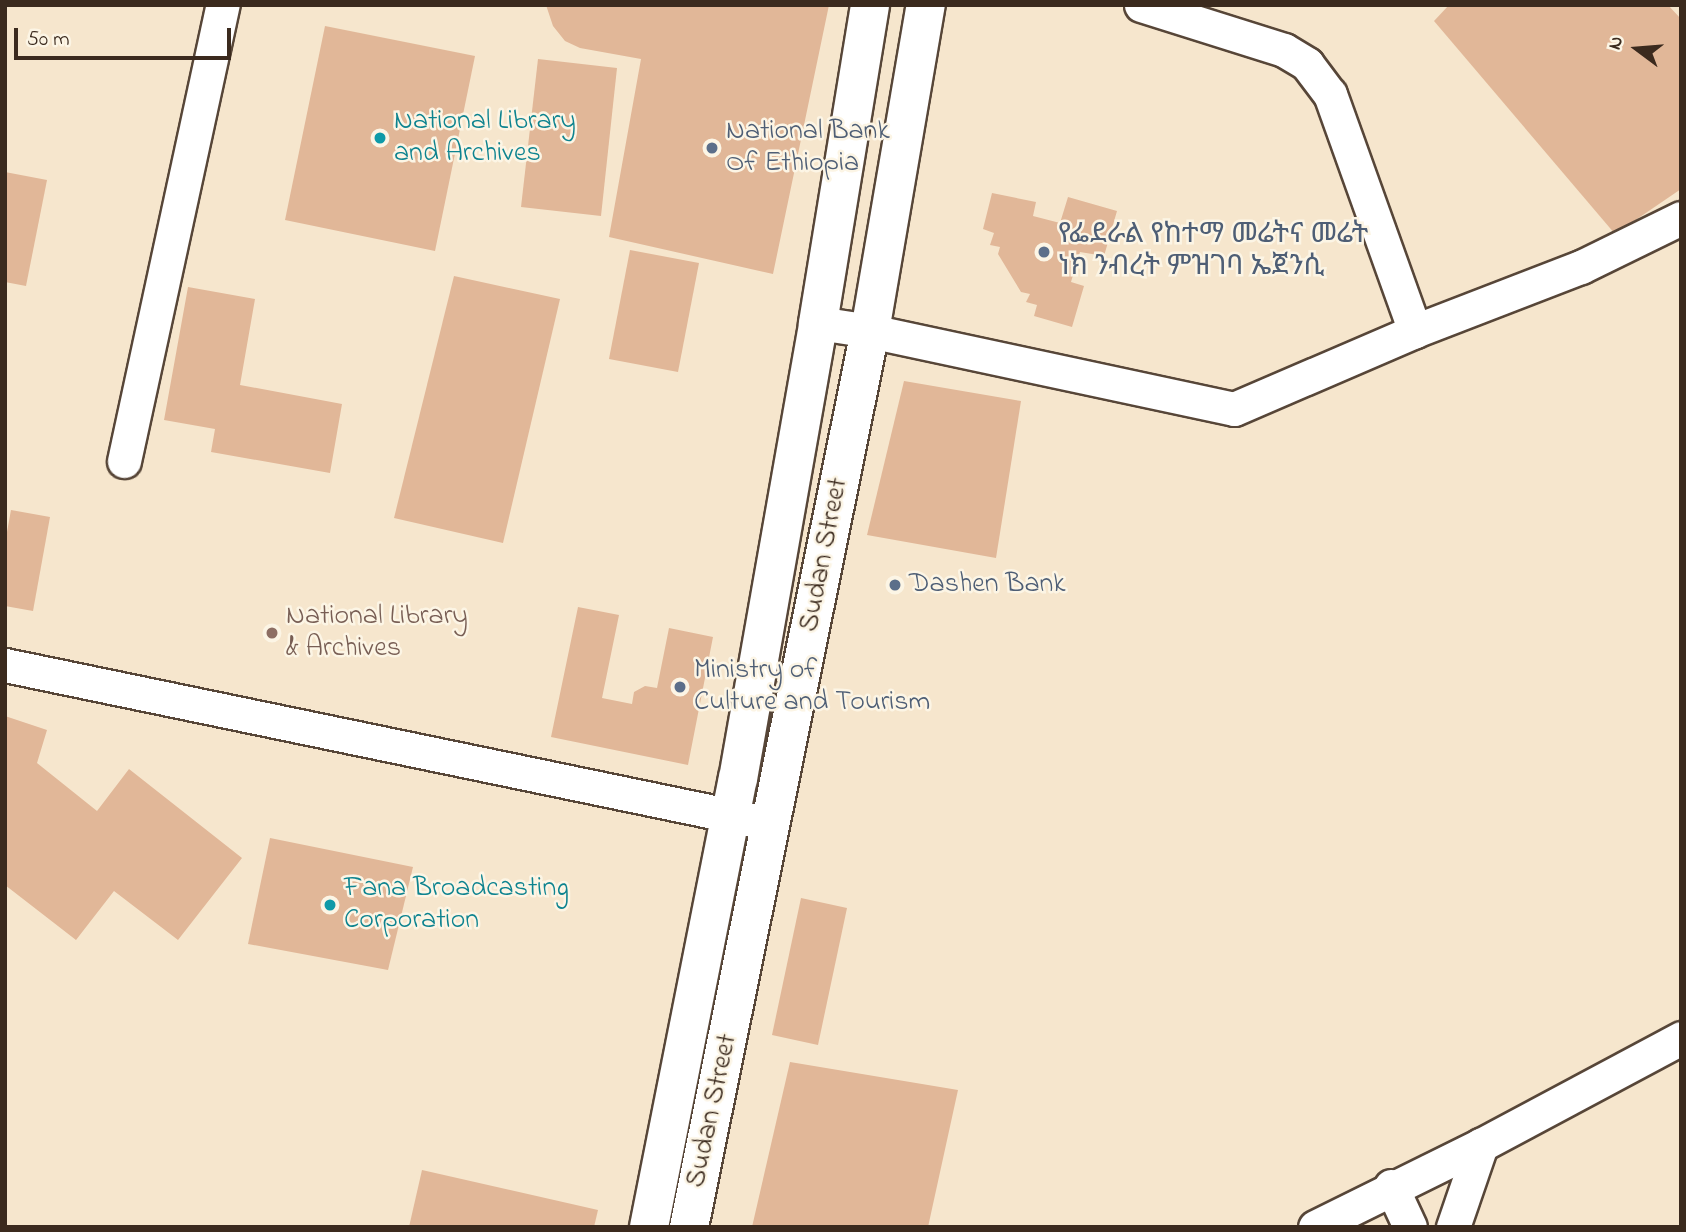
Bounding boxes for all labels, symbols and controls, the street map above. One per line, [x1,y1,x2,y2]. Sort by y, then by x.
scale bar [18,14,234,58]
north arrow [1602,14,1672,84]
text: 50 m [27,25,70,55]
text: N [1602,33,1631,53]
place label: National Library and Archives [394,105,576,171]
place label: National Bank Of Ethiopia [726,115,890,181]
marker: National Library and Archives [372,130,388,146]
marker: National Bank Of Ethiopia [704,140,720,156]
place label: የፌደራል የከተማ መሬትና መሬት ነክ ንብረት ምዝገባ ኤጀንሲ [1058,219,1368,285]
marker: የፌደራል የከተማ መሬትና መሬት ነክ ንብረት ምዝገባ ኤጀንሲ [1036,244,1052,260]
street label: Sudan Street [794,475,856,635]
place label: Dashen Bank [909,568,1066,602]
marker: Dashen Bank [887,577,903,593]
place label: National Library & Archives [286,600,468,666]
marker: National Library & Archives [264,625,280,641]
place label: Ministry of Culture and Tourism [694,654,930,720]
marker: Ministry of Culture and Tourism [672,679,688,695]
place label: Fana Broadcasting Corporation [344,872,569,938]
marker: Fana Broadcasting Corporation [322,897,338,913]
street label: Sudan Street [680,1031,746,1191]

